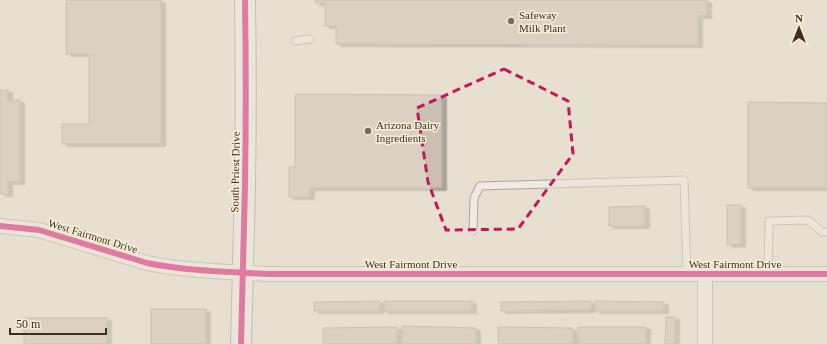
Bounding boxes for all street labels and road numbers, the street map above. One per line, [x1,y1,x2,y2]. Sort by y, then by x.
street label: South Priest Drive [228,131,242,213]
street label: West Fairmont Drive [47,217,139,255]
street label: West Fairmont Drive [365,258,457,270]
street label: West Fairmont Drive [689,258,781,270]

